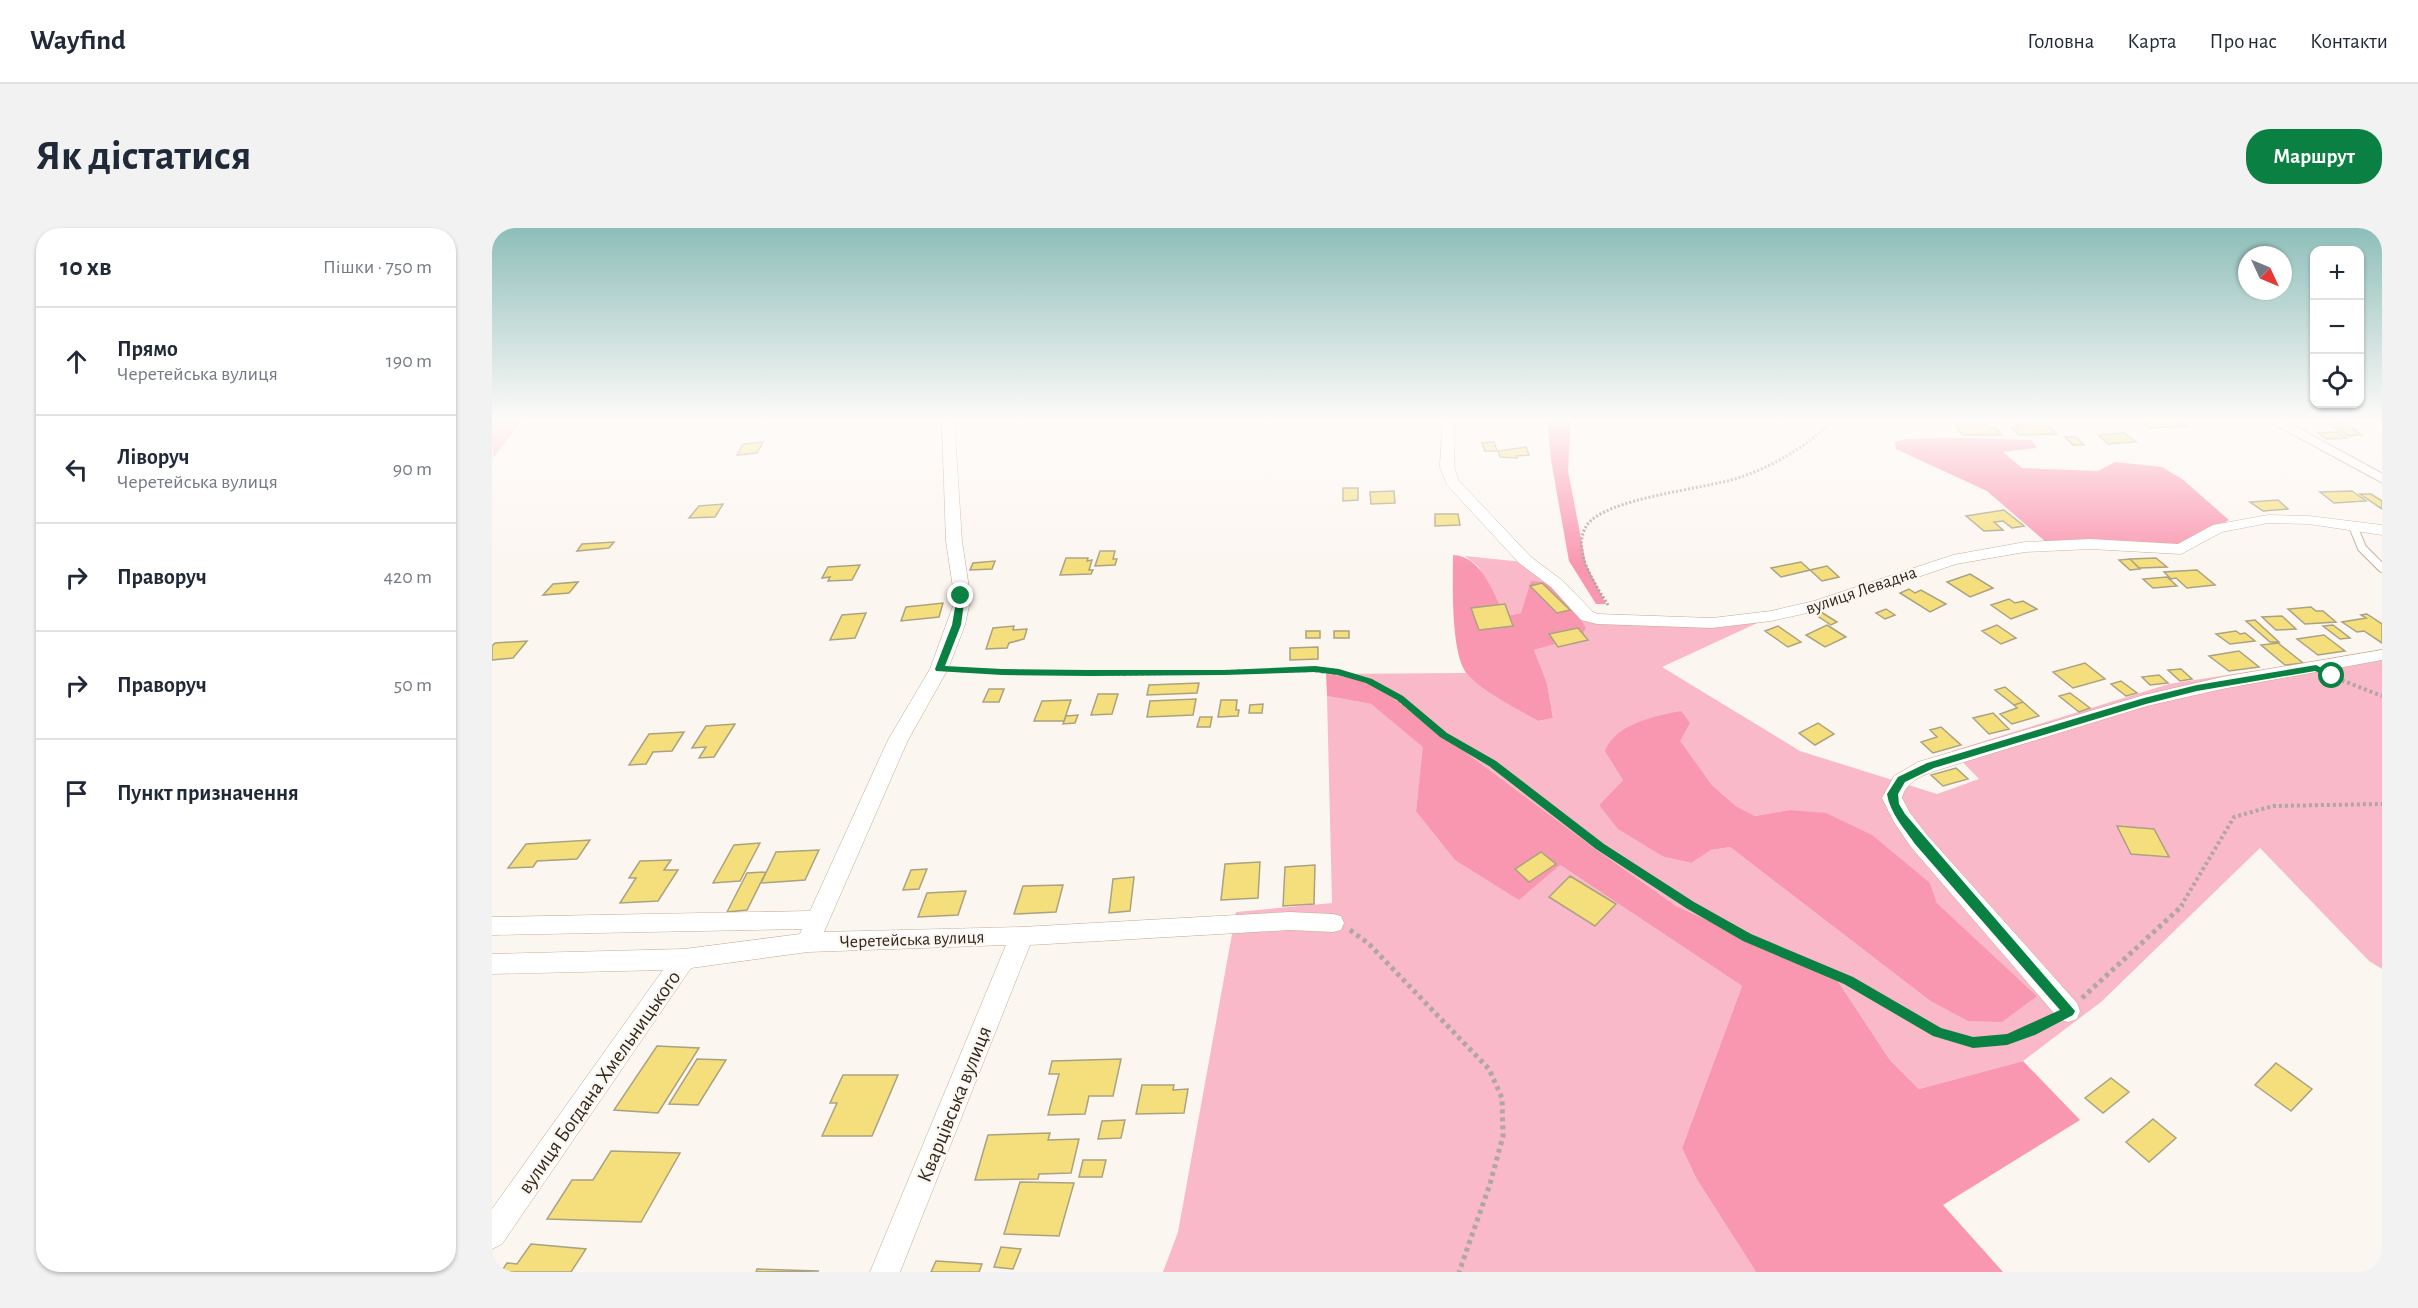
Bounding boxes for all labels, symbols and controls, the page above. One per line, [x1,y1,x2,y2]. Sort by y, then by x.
text: Wayfind [30,27,126,55]
text: Головна [2027,31,2094,52]
text: Карта [2127,31,2177,52]
text: Про нас [2210,31,2277,52]
text: Контакти [2310,31,2388,52]
button: Маршрут [2246,129,2382,184]
text: Як дістатися [36,135,251,177]
north arrow [2238,246,2292,300]
map controls [2310,246,2364,408]
button: + [2310,246,2364,300]
text: 10 хв [60,254,112,280]
text: Пішки · 750 m [323,257,432,277]
button: − [2310,300,2364,354]
text: Прямо [117,338,178,360]
icon: ahead [60,345,93,378]
text: 190 m [386,351,432,371]
button: locate [2310,354,2364,408]
text: Черетейська вулиця [117,364,278,384]
text: Ліворуч [117,446,190,468]
icon: left [60,453,93,486]
text: 90 m [393,459,432,479]
text: Черетейська вулиця [117,472,278,492]
icon: right [60,561,93,594]
street label: вулиця Левадна [1804,564,1919,618]
text: Праворуч [117,566,207,588]
text: 420 m [383,567,432,587]
route end [947,582,973,608]
route start [2318,662,2344,688]
icon: right [60,669,93,702]
text: Праворуч [117,674,207,696]
text: 50 m [394,675,432,695]
icon: arrive [60,777,93,810]
text: Пункт призначення [117,782,299,804]
street label: Черетейська вулиця [839,928,985,952]
street label: вулиця Богдана Хмельницького [514,967,685,1198]
street label: Кварцівська вулиця [914,1023,995,1185]

